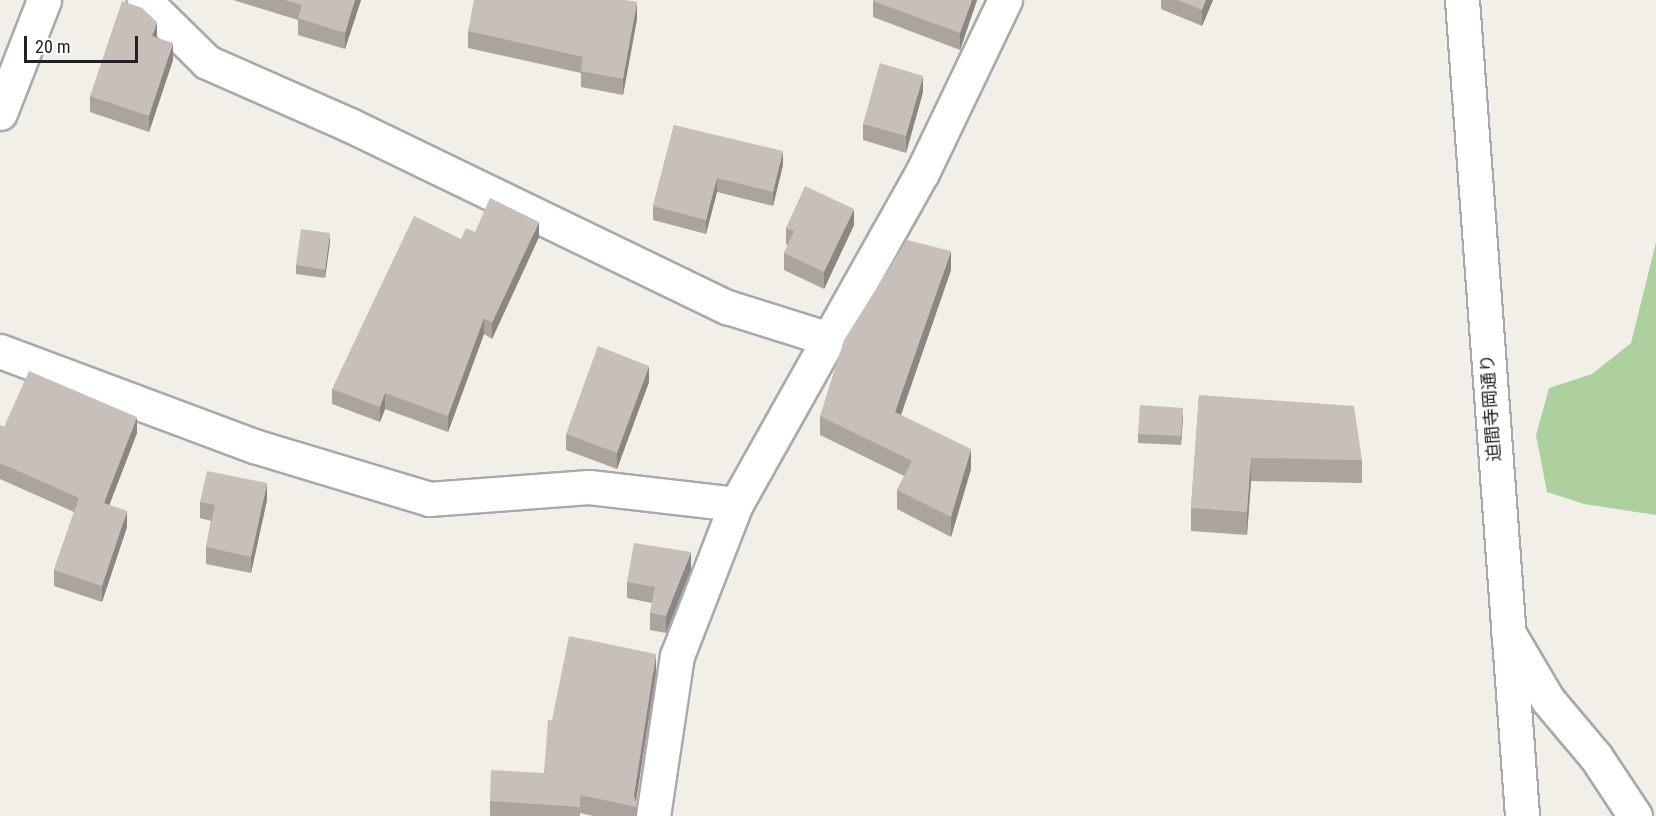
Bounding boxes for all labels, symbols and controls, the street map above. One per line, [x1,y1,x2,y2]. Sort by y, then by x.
scale bar [27,24,141,62]
text: 20 m [35,36,70,57]
street label: 迫間寺岡通り [1476,353,1506,463]

